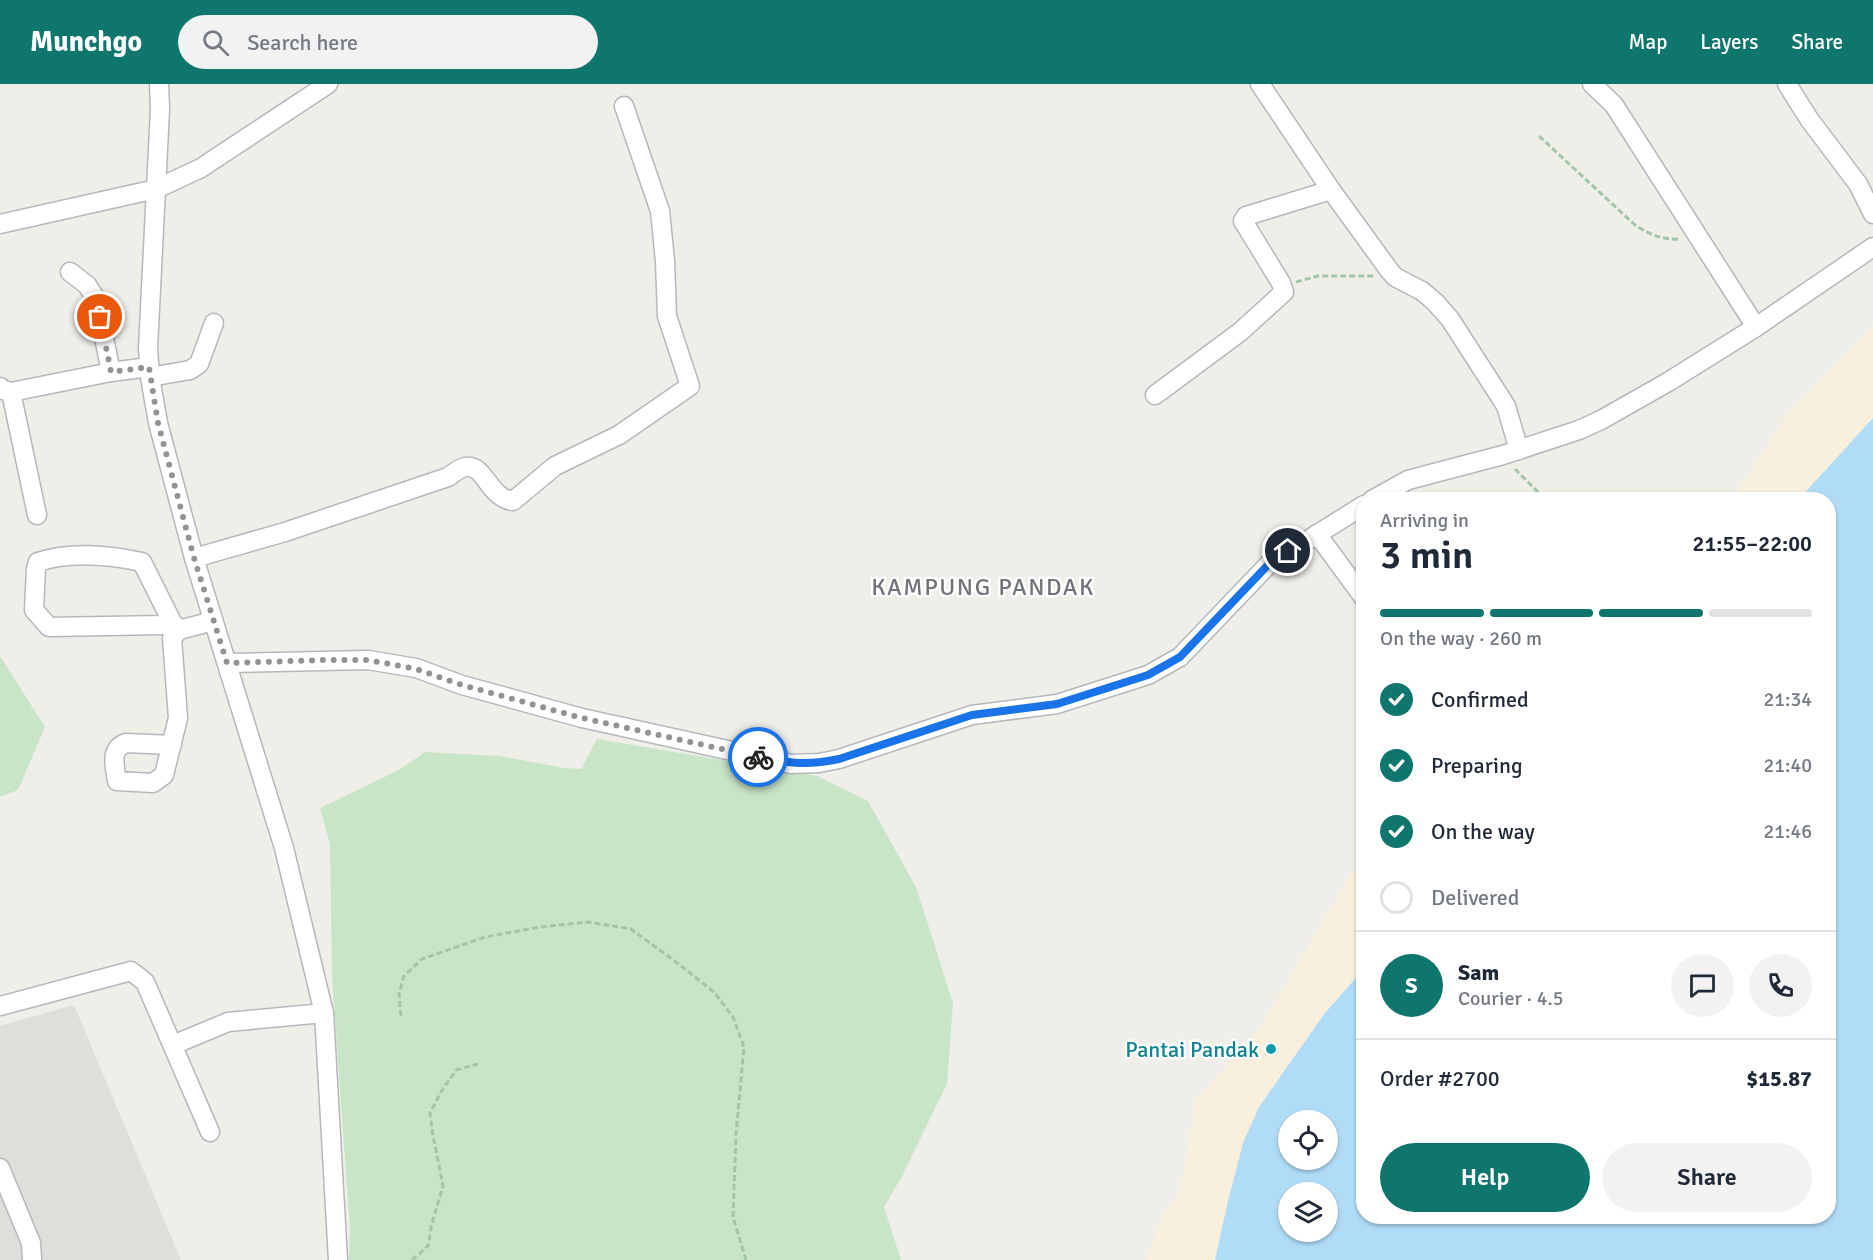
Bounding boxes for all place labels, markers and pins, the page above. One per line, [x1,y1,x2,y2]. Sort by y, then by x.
pin [74,291,125,342]
pin [1262,525,1313,576]
place label: Pantai Pandak [1125,1036,1259,1063]
marker: Pantai Pandak [1264,1042,1278,1056]

